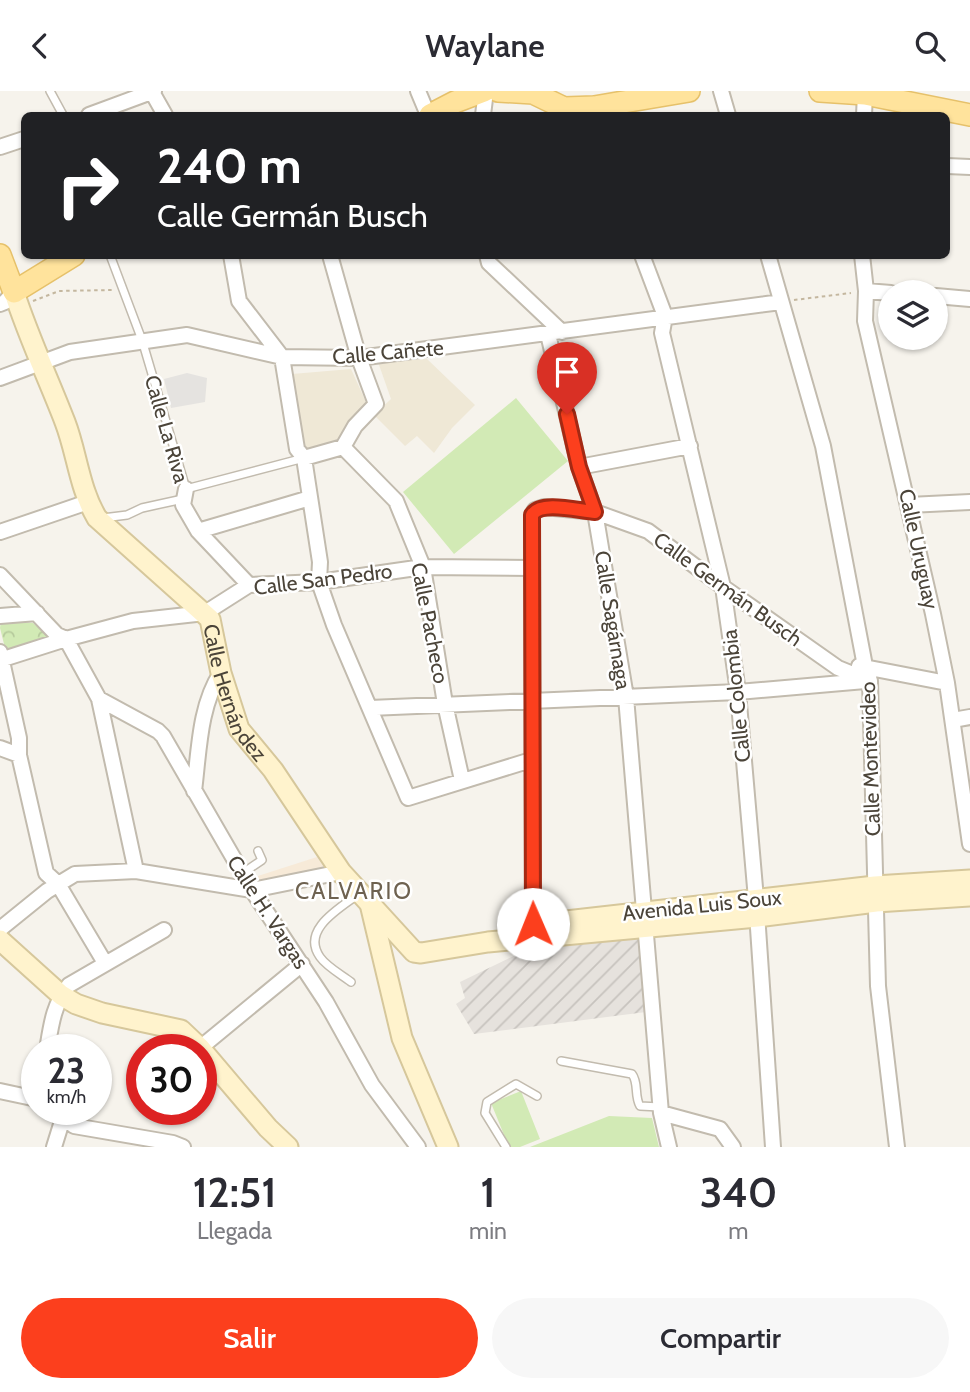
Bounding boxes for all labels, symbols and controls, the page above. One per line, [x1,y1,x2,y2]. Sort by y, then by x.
text: Waylane [425,26,545,65]
icon: back [21,27,59,65]
icon: search [911,27,949,65]
text: 240 m [157,136,302,195]
icon: right [42,140,133,231]
text: Calle Germán Busch [157,196,428,235]
map controls [878,280,948,350]
button: layers [878,280,948,350]
street label: Calle Cañete [331,335,445,369]
pin [537,342,597,414]
icon: arrive [548,353,586,391]
street label: Calle La Riva [140,372,194,486]
street label: Calle Uruguay [894,486,944,612]
street label: Calle Germán Busch [649,527,807,651]
street label: Calle Sagárnaga [590,549,636,691]
street label: Calle San Pedro [252,558,394,600]
street label: Calle Pacheco [406,560,454,686]
street label: Calle Hernández [199,622,273,766]
street label: Calle Colombia [717,628,755,764]
street label: Calle Montevideo [855,681,885,837]
street label: Calle H. Vargas [222,851,314,974]
district label: CALVARIO [295,877,413,905]
street label: Avenida Luis Soux [621,884,783,926]
position arrow [496,887,570,961]
speed limit sign: 30 [126,1034,217,1125]
text: 23 [48,1049,85,1092]
text: km/h [47,1086,86,1108]
text: 12:51 [193,1166,276,1218]
text: 1 [481,1166,495,1218]
text: 340 [700,1166,777,1218]
text: Llegada [197,1217,272,1245]
text: min [469,1217,507,1245]
text: m [728,1217,749,1245]
button: Salir [21,1298,478,1378]
button: Compartir [492,1298,949,1378]

